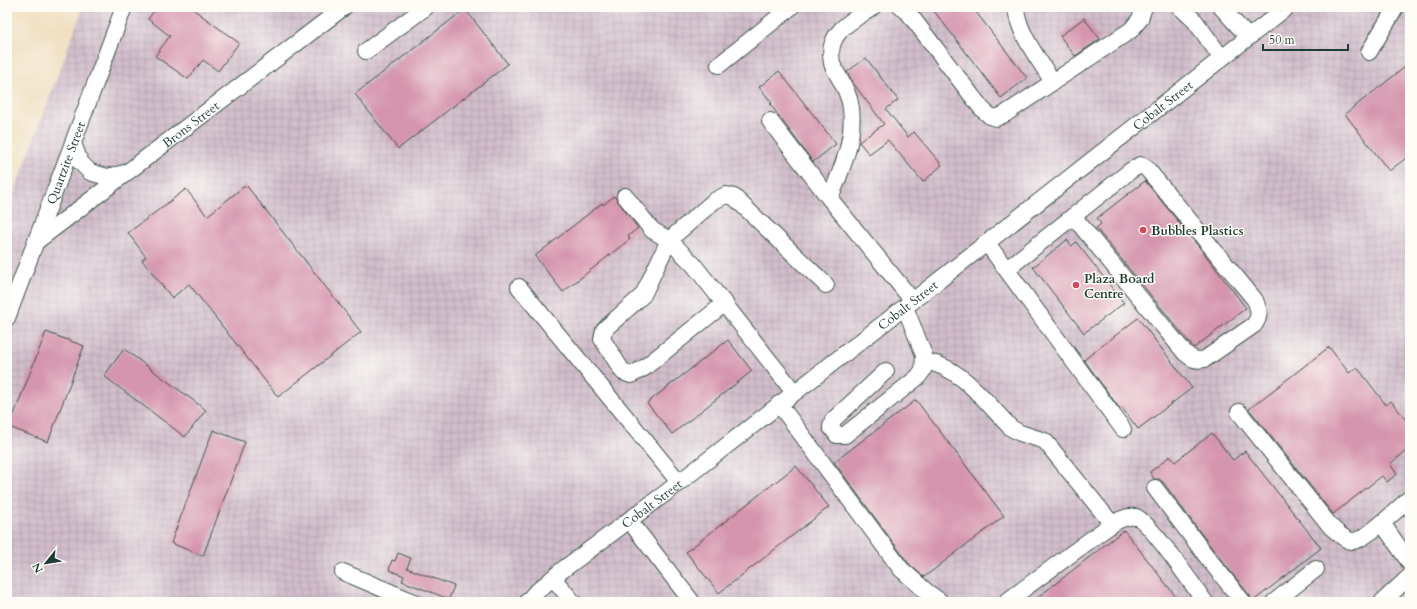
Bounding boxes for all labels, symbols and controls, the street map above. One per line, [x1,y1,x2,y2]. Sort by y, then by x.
scale bar [1263,26,1348,52]
text: 50 m [1269,32,1296,48]
street label: Cobalt Street [1129,76,1197,135]
street label: Brons Street [159,97,223,152]
street label: Quartzite Street [43,119,90,207]
place label: Bubbles Plastics [1151,222,1244,240]
marker: Bubbles Plastics [1138,225,1148,235]
place label: Plaza Board Centre [1084,270,1155,303]
street label: Cobalt Street [874,276,942,335]
marker: Plaza Board Centre [1071,280,1081,290]
street label: Cobalt Street [618,475,686,533]
north arrow [26,543,66,583]
text: N [29,559,47,576]

